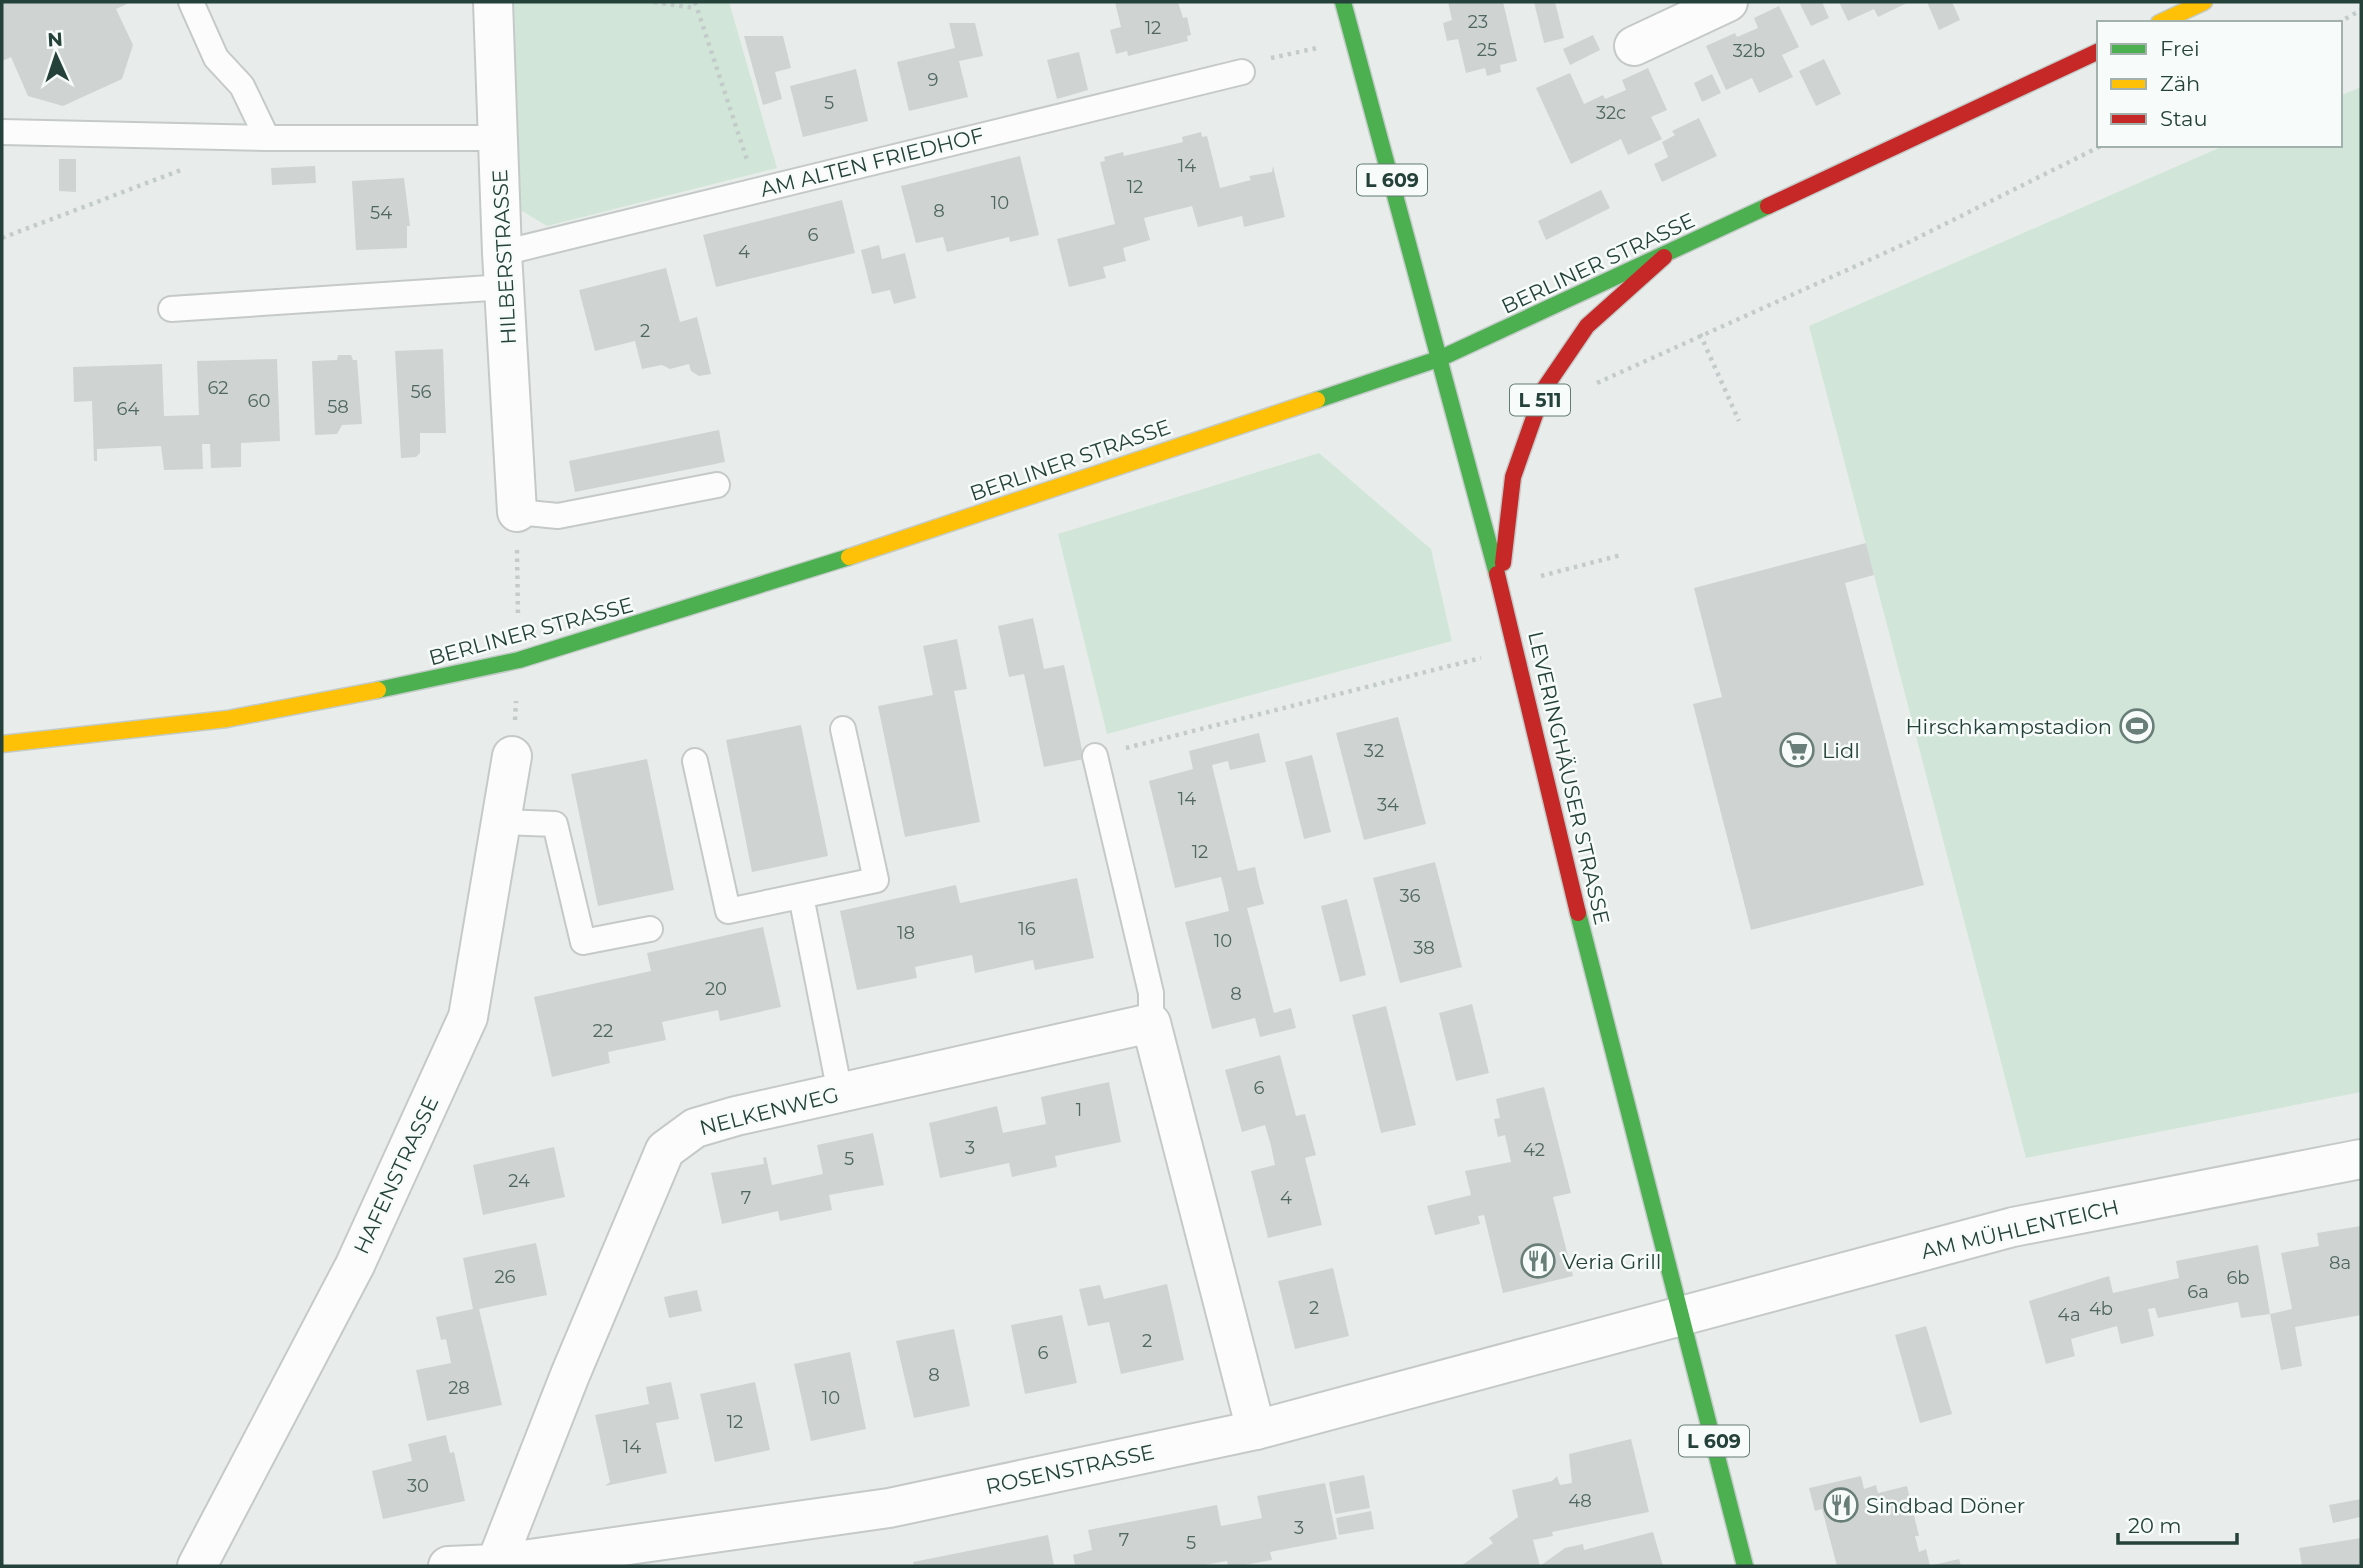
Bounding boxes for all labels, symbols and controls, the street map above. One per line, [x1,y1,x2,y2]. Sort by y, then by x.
house number: 23 [1468,11,1488,33]
house number: 12 [1145,17,1161,39]
north arrow [21,21,91,91]
legend [2097,21,2342,147]
text: N [47,28,63,51]
text: Frei [2160,36,2200,61]
house number: 25 [1477,39,1497,61]
house number: 32b [1733,40,1765,62]
house number: 9 [928,69,939,91]
text: Zäh [2160,71,2200,96]
house number: 5 [824,92,834,114]
house number: 32c [1596,102,1626,124]
text: Stau [2160,106,2208,131]
street label: AM ALTEN FRIEDHOF [758,122,986,202]
house number: 14 [1178,155,1196,177]
road number: L 609 [1357,164,1427,196]
street label: HILBERSTRASSE [487,169,521,345]
house number: 12 [1127,176,1143,198]
house number: 10 [991,192,1009,214]
house number: 8 [933,200,945,222]
house number: 54 [370,202,392,224]
street label: BERLINER STRASSE [1497,207,1699,319]
house number: 6 [808,224,819,246]
house number: 4 [738,241,750,263]
house number: 2 [640,320,650,342]
house number: 62 [207,377,229,399]
house number: 56 [410,381,432,403]
road number: L 511 [1510,384,1570,416]
house number: 60 [248,390,270,412]
house number: 58 [327,396,349,418]
house number: 64 [117,398,140,420]
street label: BERLINER STRASSE [966,414,1174,506]
street label: BERLINER STRASSE [426,592,636,670]
street label: LEVERINGHÄUSER STRASSE [1523,629,1615,927]
sports icon: Hirschkampstadion [2118,707,2156,745]
place label: Hirschkampstadion [1906,714,2112,739]
supermarket icon: Lidl [1778,731,1816,769]
place label: Lidl [1822,738,1860,763]
house number: 32 [1364,740,1384,762]
house number: 14 [1178,788,1196,810]
house number: 34 [1377,794,1399,816]
house number: 12 [1192,841,1208,863]
house number: 36 [1399,885,1421,907]
house number: 16 [1018,918,1036,940]
house number: 18 [897,922,915,944]
house number: 10 [1214,930,1232,952]
house number: 38 [1413,937,1435,959]
house number: 20 [705,978,727,1000]
house number: 8 [1230,983,1242,1005]
house number: 22 [593,1020,613,1042]
house number: 6 [1254,1077,1265,1099]
street label: NELKENWEG [697,1082,841,1140]
street label: HAFENSTRASSE [348,1092,444,1258]
house number: 1 [1076,1099,1082,1121]
house number: 3 [965,1137,975,1159]
house number: 42 [1523,1139,1545,1161]
house number: 5 [844,1148,854,1170]
house number: 24 [508,1170,530,1192]
house number: 7 [741,1187,751,1209]
house number: 4 [1280,1187,1292,1209]
street label: AM MÜHLENTEICH [1919,1194,2121,1264]
restaurant icon: Veria Grill [1519,1242,1557,1280]
place label: Veria Grill [1562,1249,1661,1274]
house number: 8a [2329,1252,2351,1274]
house number: 26 [494,1266,516,1288]
house number: 6b [2226,1267,2250,1289]
house number: 6a [2187,1281,2209,1303]
house number: 2 [1309,1297,1319,1319]
house number: 4b [2089,1298,2113,1320]
house number: 4a [2057,1304,2081,1326]
house number: 2 [1142,1330,1152,1352]
house number: 6 [1038,1342,1049,1364]
house number: 8 [928,1364,940,1386]
house number: 28 [448,1377,470,1399]
house number: 10 [822,1387,840,1409]
house number: 12 [727,1411,743,1433]
road number: L 609 [1679,1426,1749,1456]
house number: 14 [623,1436,641,1458]
street label: ROSENSTRASSE [983,1439,1157,1499]
house number: 30 [407,1475,429,1497]
restaurant icon: Sindbad Döner [1822,1486,1860,1524]
house number: 48 [1568,1490,1592,1512]
place label: Sindbad Döner [1866,1493,2025,1518]
scale bar [2118,1502,2237,1546]
text: 20 m [2128,1513,2182,1538]
house number: 3 [1294,1517,1304,1539]
house number: 7 [1119,1529,1129,1551]
house number: 5 [1186,1532,1196,1554]

